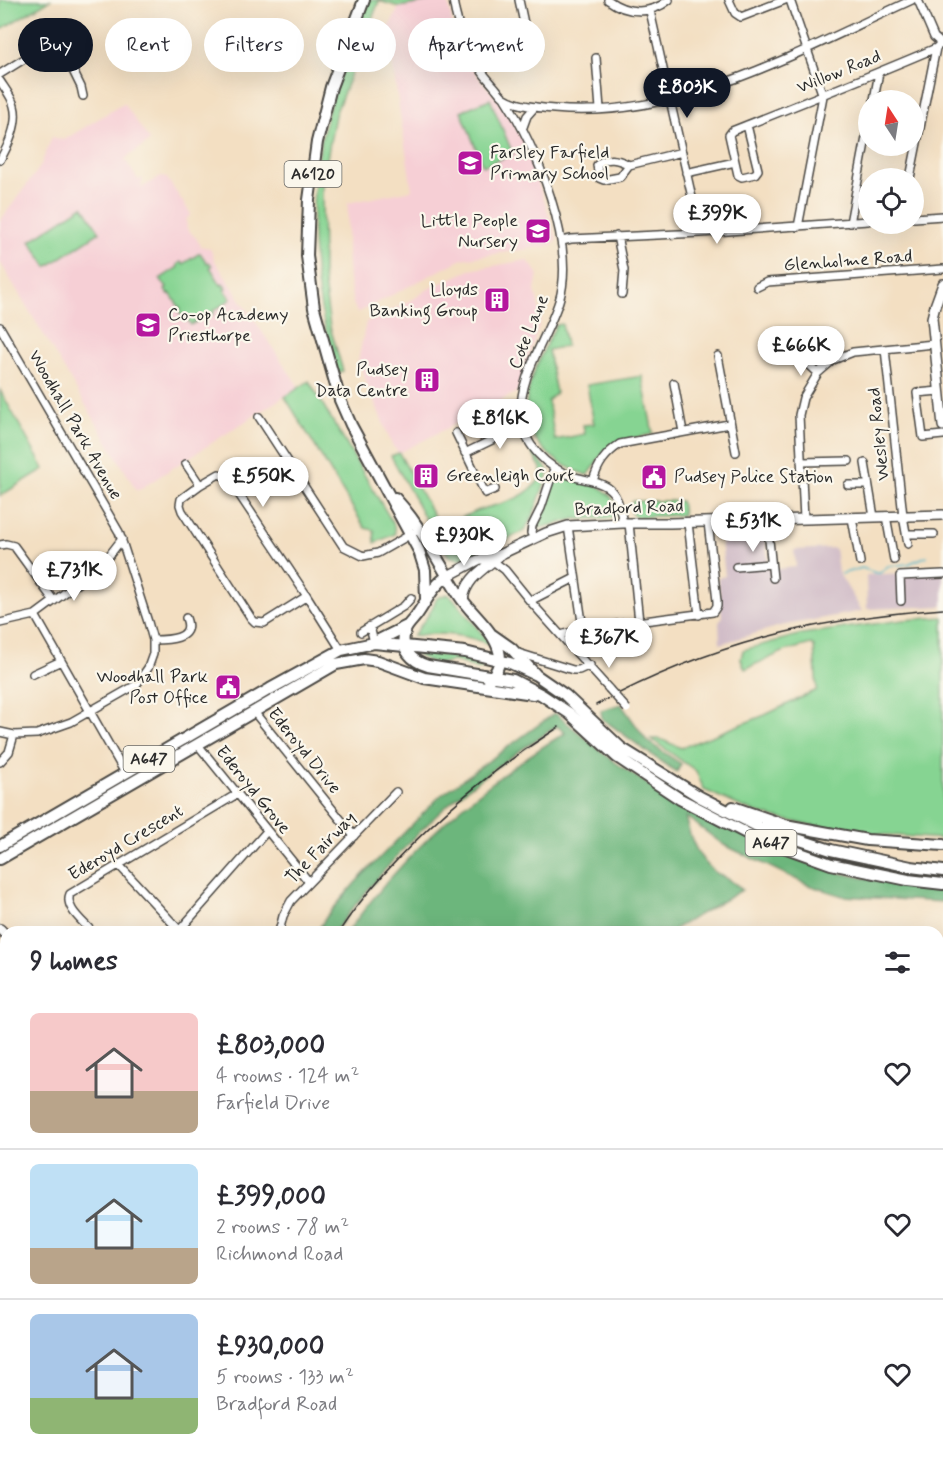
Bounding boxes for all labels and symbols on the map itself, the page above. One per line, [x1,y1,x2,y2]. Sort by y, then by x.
street label: Willow Road [793,44,885,100]
pin: £803K [645,68,729,119]
north arrow [858,90,924,156]
place label: Farsley Farfield Primary School [490,141,609,186]
school or university icon: Farsley Farfield Primary School [455,148,485,178]
road number: A6120 [284,161,342,187]
pin: £399K [675,194,759,245]
place label: Little People Nursery [421,209,518,254]
school or university icon: Little People Nursery [523,216,553,246]
street label: Glenholme Road [783,245,913,277]
place label: Lloyds Banking Group [370,278,478,325]
building icon: Lloyds Banking Group [482,285,512,315]
street label: Cote Lane [503,291,555,373]
place label: Co-op Academy Priesthorpe [168,303,289,348]
school or university icon: Co-op Academy Priesthorpe [133,310,163,340]
pin: £666K [759,326,843,377]
street label: Woodhall Park Avenue [22,346,128,504]
place label: Pudsey Data Centre [315,358,408,403]
building icon: Pudsey Data Centre [412,365,442,395]
street label: Wesley Road [862,386,896,482]
pin: £816K [458,399,542,450]
pin: £550K [221,457,305,508]
building icon: Greenleigh Court [411,461,441,491]
public building icon: Pudsey Police Station [639,462,669,492]
place label: Greenleigh Court [446,464,574,488]
place label: Pudsey Police Station [674,465,833,489]
street label: Bradford Road [574,494,684,524]
pin: £531K [711,502,795,553]
pin: £930K [422,516,506,567]
pin: £731K [32,551,116,602]
pin: £367K [567,618,651,669]
place label: Woodhall Park Post Office [96,665,208,710]
public building icon: Woodhall Park Post Office [213,672,243,702]
street label: Ederoyd Drive [262,703,346,799]
street label: Ederoyd Grove [210,741,296,839]
road number: A647 [124,746,174,772]
street label: Ederoyd Crescent [64,799,188,887]
street label: The Fairway [280,806,362,890]
road number: A647 [746,830,796,856]

